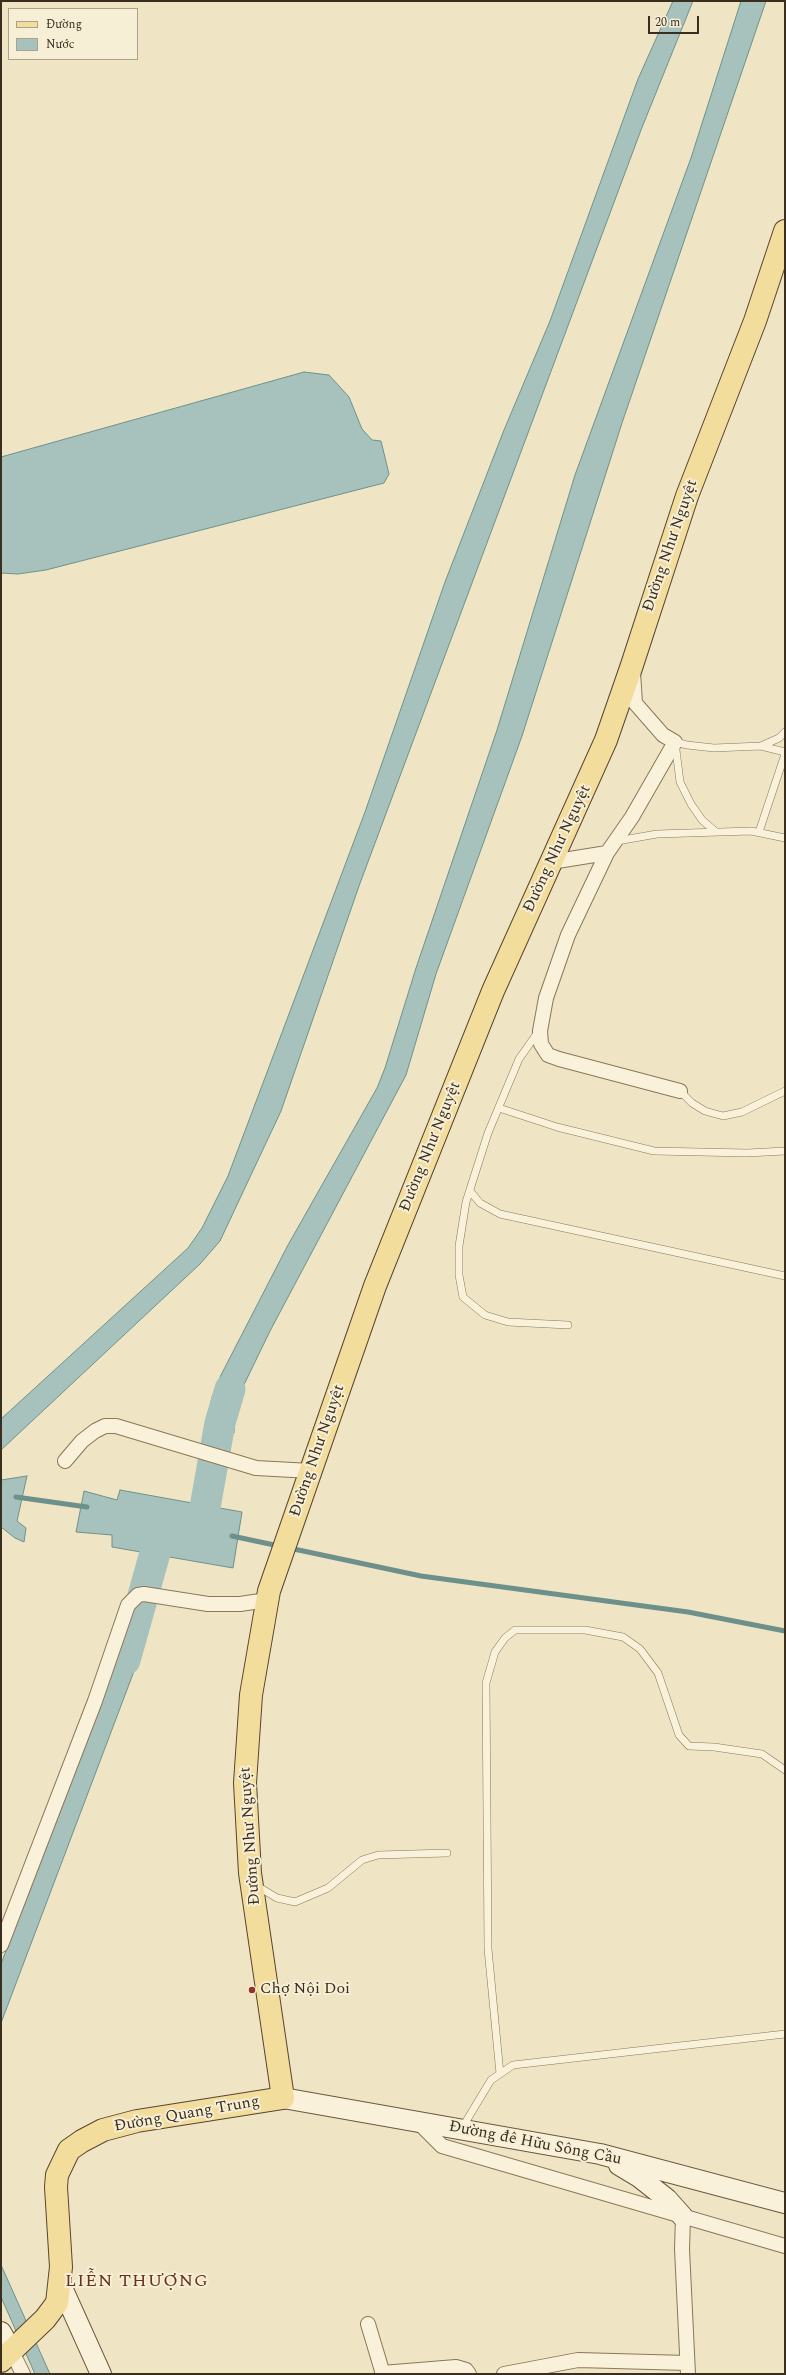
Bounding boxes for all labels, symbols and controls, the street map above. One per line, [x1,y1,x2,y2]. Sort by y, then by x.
legend [8,8,138,60]
scale bar [650,8,701,34]
text: 20 m [655,13,680,32]
text: Đường [46,15,82,34]
text: Nước [46,35,75,54]
street label: Đường Như Nguyệt [639,477,703,615]
street label: Đường Như Nguyệt [520,782,596,916]
street label: Đường Như Nguyệt [396,1079,466,1215]
street label: Đường Như Nguyệt [286,1382,350,1520]
street label: Đường Như Nguyệt [237,1766,265,1906]
place label: Chợ Nội Doi [260,1980,350,2000]
marker: Chợ Nội Doi [247,1985,257,1995]
street label: Đường Quang Trung [113,2093,261,2137]
street label: Đường đê Hữu Sông Cầu [447,2118,623,2170]
district label: LIỄN THƯỢNG [65,2271,209,2293]

